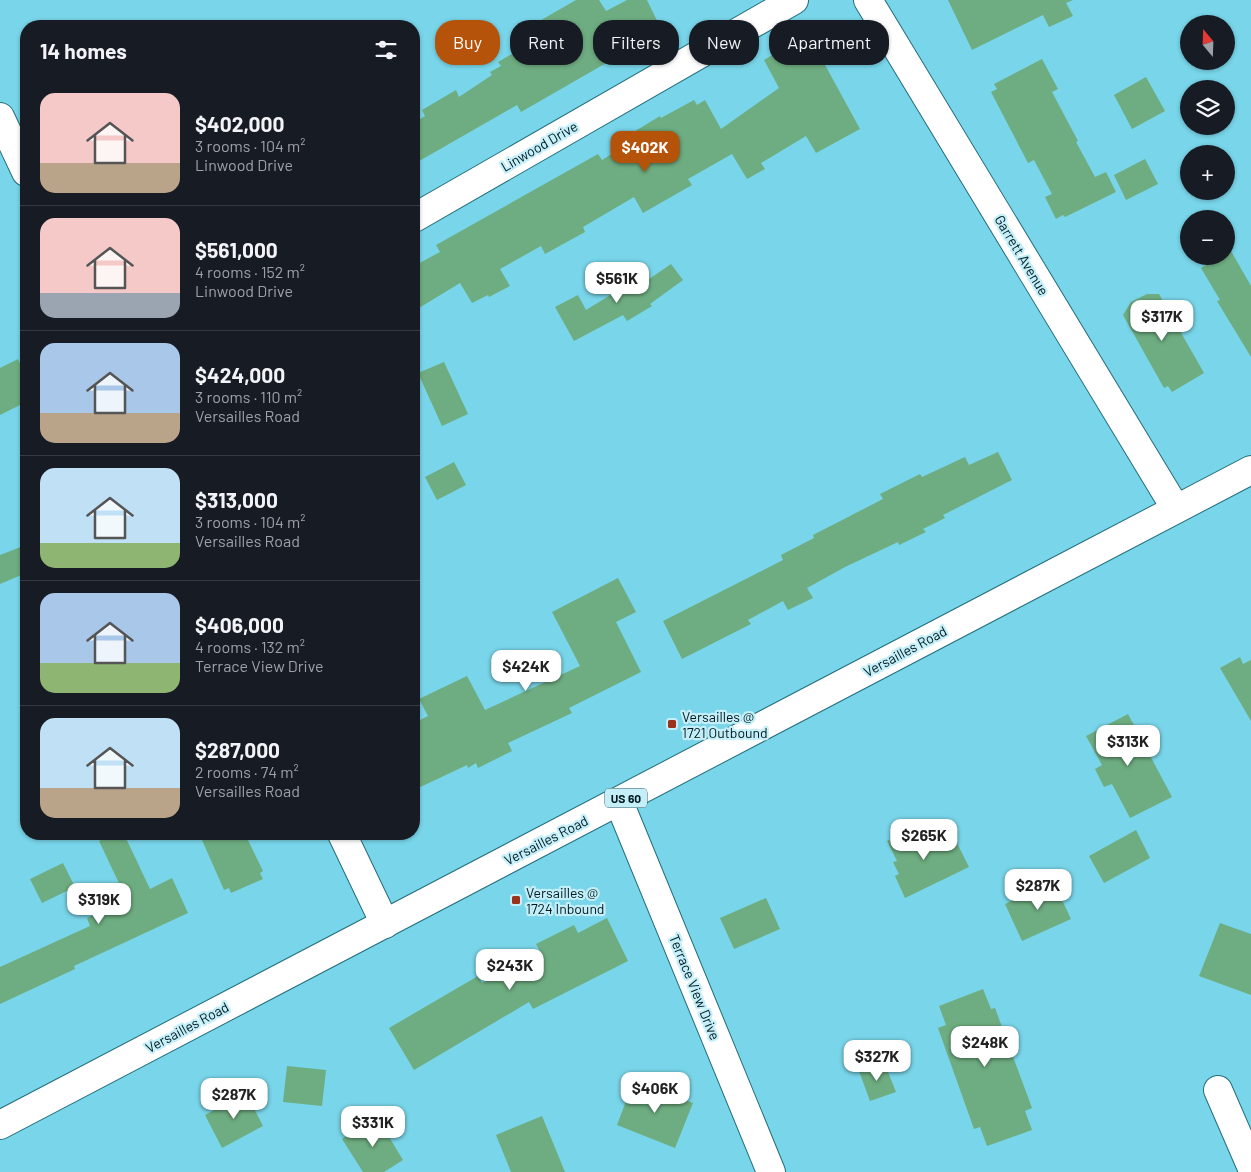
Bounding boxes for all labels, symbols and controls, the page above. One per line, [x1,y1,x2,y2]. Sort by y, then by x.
north arrow [1180,15,1235,70]
map controls [1180,15,1235,265]
chip: Buy [435,20,500,65]
chip: Rent [510,20,583,65]
chip: Filters [593,20,679,65]
chip: New [689,20,759,65]
chip: Apartment [769,20,889,65]
icon: filters [372,36,400,64]
text: 14 homes [40,38,127,63]
button: layers [1180,80,1235,135]
text: $402,000 [195,111,284,136]
icon: home [80,113,140,173]
street label: Linwood Drive [498,117,580,175]
pin: $402K [610,130,680,173]
text: 3 rooms · 104 m² [195,136,305,155]
text: $402K [622,137,668,156]
button: + [1180,145,1235,200]
text: Linwood Drive [195,155,293,174]
button: − [1180,210,1235,265]
street label: Garrett Avenue [991,212,1053,298]
text: $561,000 [195,237,278,262]
icon: home [80,238,140,298]
text: 4 rooms · 152 m² [195,262,305,281]
pin: $561K [582,262,652,304]
text: $561K [596,268,638,287]
text: Linwood Drive [195,281,293,300]
pin: $317K [1127,300,1197,342]
text: $317K [1141,306,1183,325]
text: $424,000 [195,362,285,387]
icon: home [80,363,140,423]
text: 3 rooms · 110 m² [195,387,302,406]
text: Versailles Road [195,406,300,425]
text: $313,000 [195,487,278,512]
icon: home [80,488,140,548]
text: 3 rooms · 104 m² [195,512,305,531]
text: Versailles Road [195,531,300,550]
text: $406,000 [195,612,284,637]
icon: home [80,613,140,673]
street label: Versailles Road [860,622,950,680]
text: 4 rooms · 132 m² [195,637,305,656]
pin: $424K [491,650,561,692]
text: Terrace View Drive [195,656,324,675]
text: $424K [502,656,550,675]
place label: Versailles @ 1721 Outbound [682,708,768,741]
marker: Versailles @ 1721 Outbound [666,718,678,730]
pin: $313K [1093,724,1163,767]
text: $313K [1107,731,1149,750]
text: $287,000 [195,737,280,762]
icon: home [80,738,140,798]
text: 2 rooms · 74 m² [195,762,299,781]
text: Versailles Road [195,781,300,800]
road number: US 60 [605,788,647,808]
street label: Versailles Road [501,812,591,868]
pin: $265K [889,818,959,861]
text: $265K [901,825,947,844]
pin: $287K [1003,868,1073,911]
text: $287K [1016,875,1060,894]
pin: $319K [64,882,134,925]
place label: Versailles @ 1724 Inbound [526,884,604,917]
text: $319K [78,889,120,908]
marker: Versailles @ 1724 Inbound [510,894,522,906]
street label: Terrace View Drive [666,932,724,1042]
pin: $243K [475,948,545,991]
text: $243K [487,955,533,974]
street label: Versailles Road [142,998,232,1056]
pin: $248K [950,1026,1020,1068]
text: $248K [962,1032,1008,1051]
pin: $327K [842,1040,912,1082]
text: $327K [855,1046,899,1065]
pin: $406K [620,1072,690,1114]
pin: $287K [199,1078,269,1120]
text: $406K [632,1078,678,1097]
text: $287K [212,1084,256,1103]
pin: $331K [338,1106,408,1148]
text: $331K [352,1112,394,1131]

